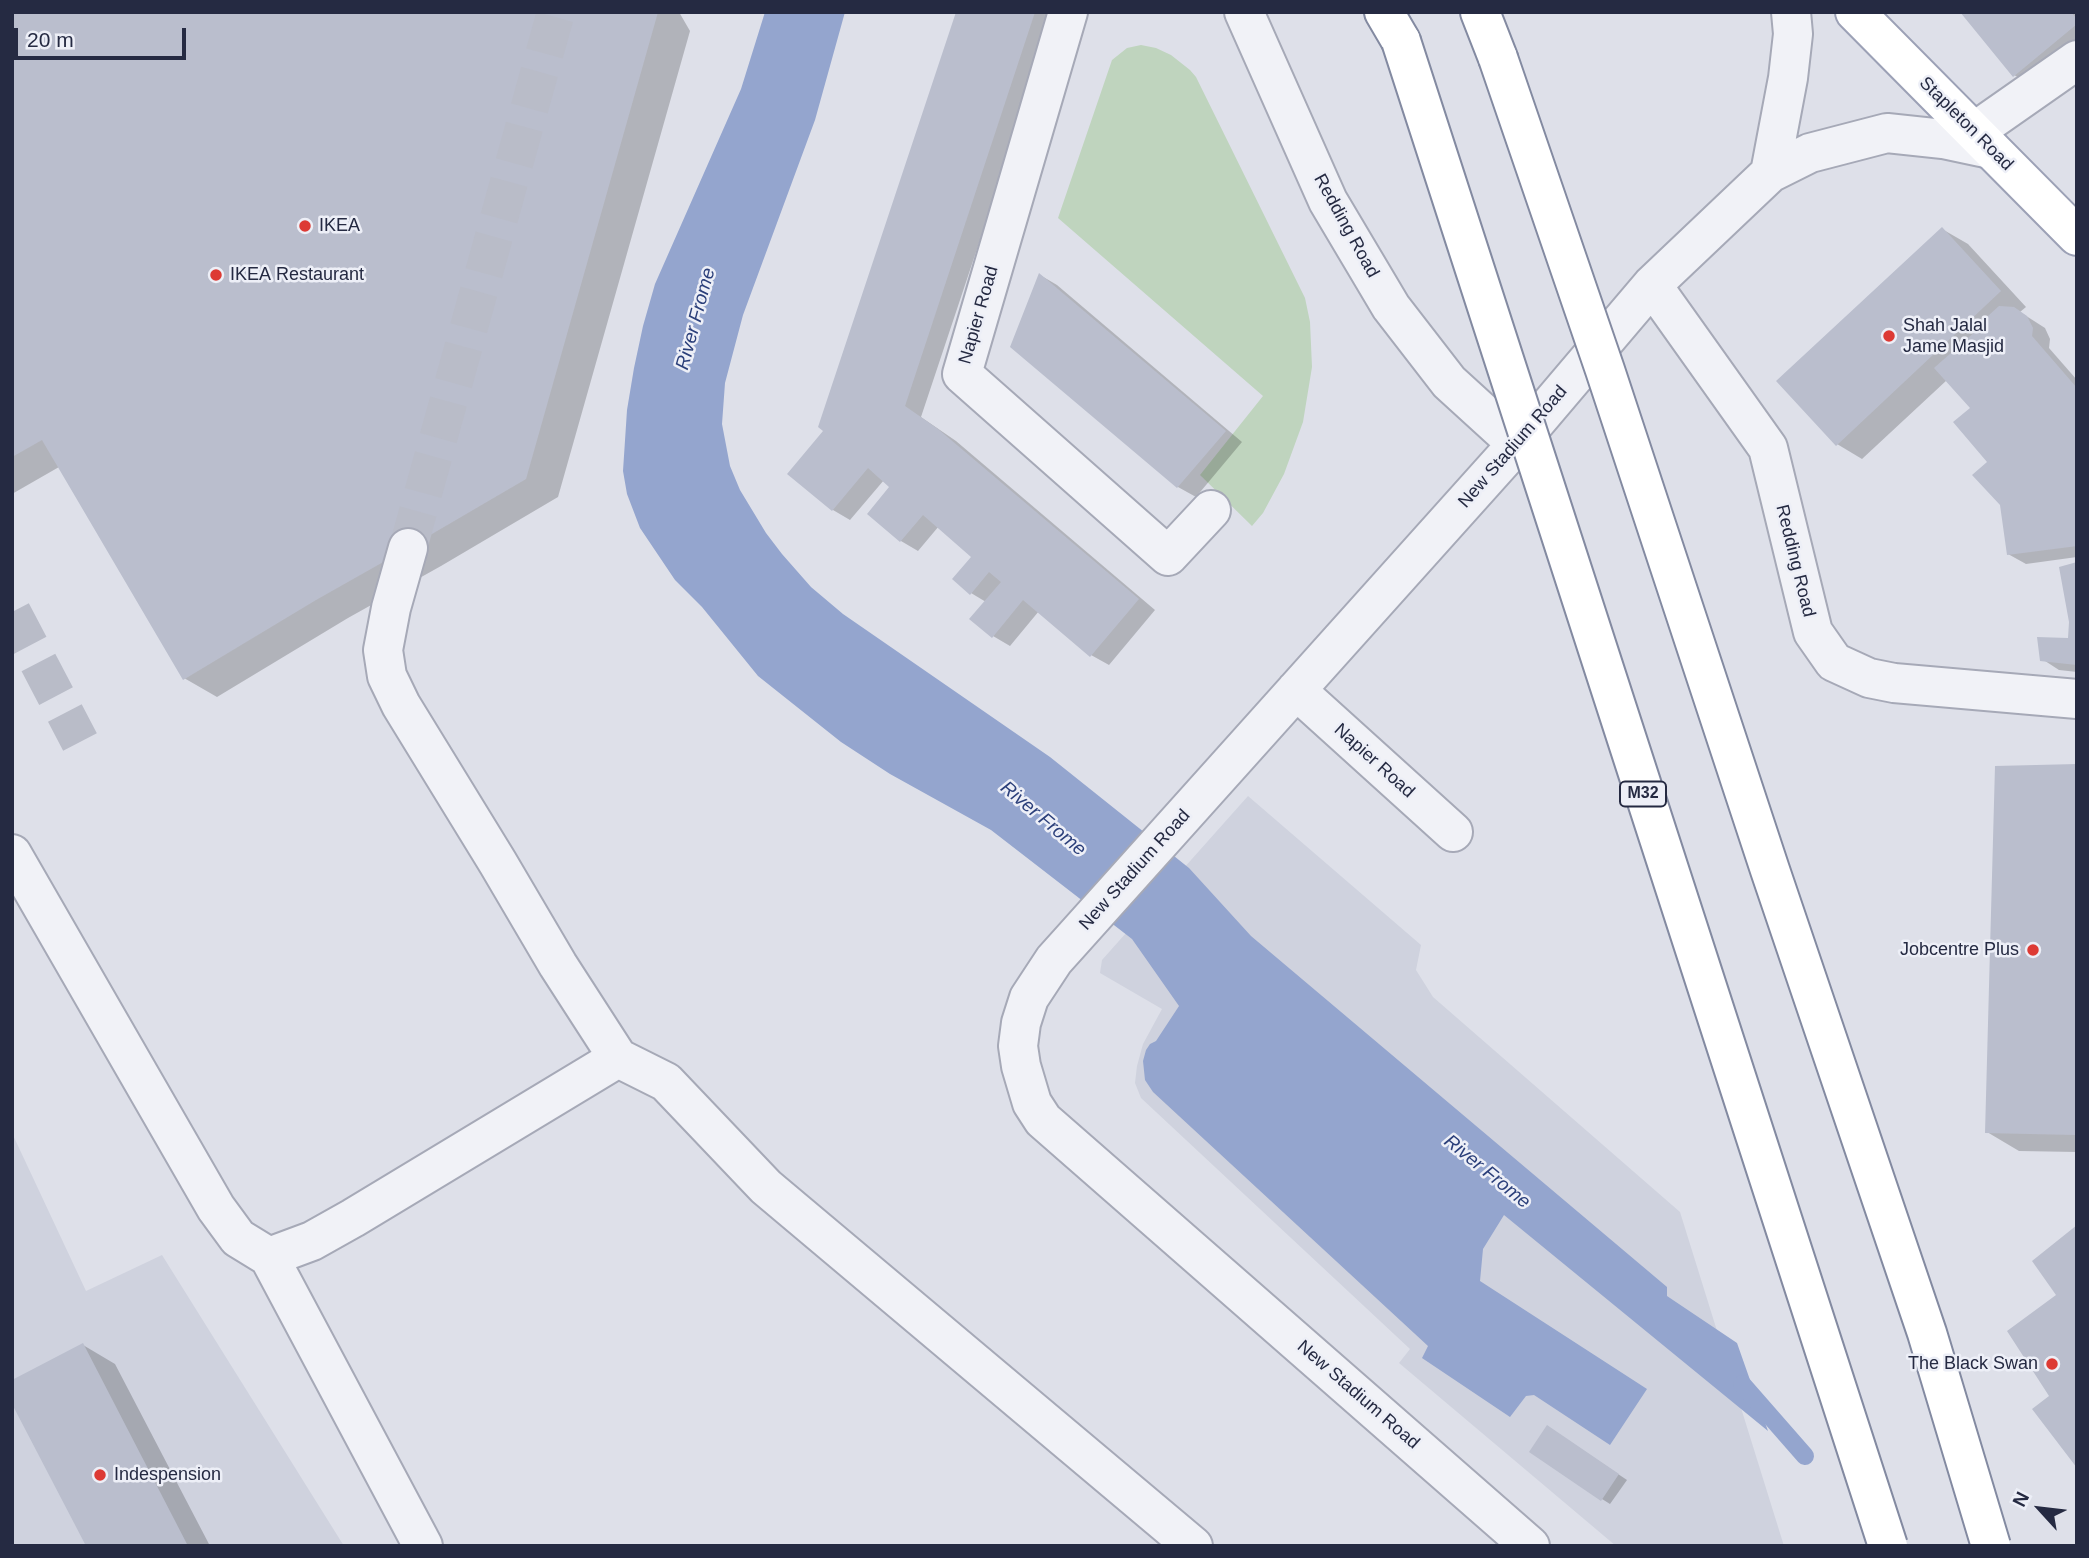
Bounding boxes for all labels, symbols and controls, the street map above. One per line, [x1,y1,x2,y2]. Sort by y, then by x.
scale bar [18,14,189,58]
text: 20 m [27,28,74,51]
street label: Stapleton Road [1914,72,2018,176]
street label: Redding Road [1309,170,1383,282]
place label: IKEA [319,215,360,237]
marker: IKEA [297,218,313,234]
street label: Napier Road [955,263,1003,367]
place label: IKEA Restaurant [230,264,364,286]
water label: River Frome [671,266,721,372]
marker: IKEA Restaurant [208,267,224,283]
place label: Shah Jalal Jame Masjid [1903,315,2004,358]
marker: Shah Jalal Jame Masjid [1881,328,1897,344]
street label: New Stadium Road [1454,381,1572,513]
street label: Redding Road [1771,503,1819,619]
street label: Napier Road [1329,719,1419,803]
water label: River Frome [996,777,1090,861]
road number: M32 [1620,782,1666,806]
street label: New Stadium Road [1075,805,1195,935]
place label: Jobcentre Plus [1900,939,2019,961]
marker: Jobcentre Plus [2025,942,2041,958]
water label: River Frome [1439,1130,1535,1214]
street label: New Stadium Road [1292,1336,1424,1454]
place label: The Black Swan [1908,1353,2038,1375]
marker: The Black Swan [2044,1356,2060,1372]
place label: Indespension [114,1464,221,1486]
marker: Indespension [92,1467,108,1483]
north arrow [2005,1474,2075,1544]
text: N [2008,1488,2033,1510]

